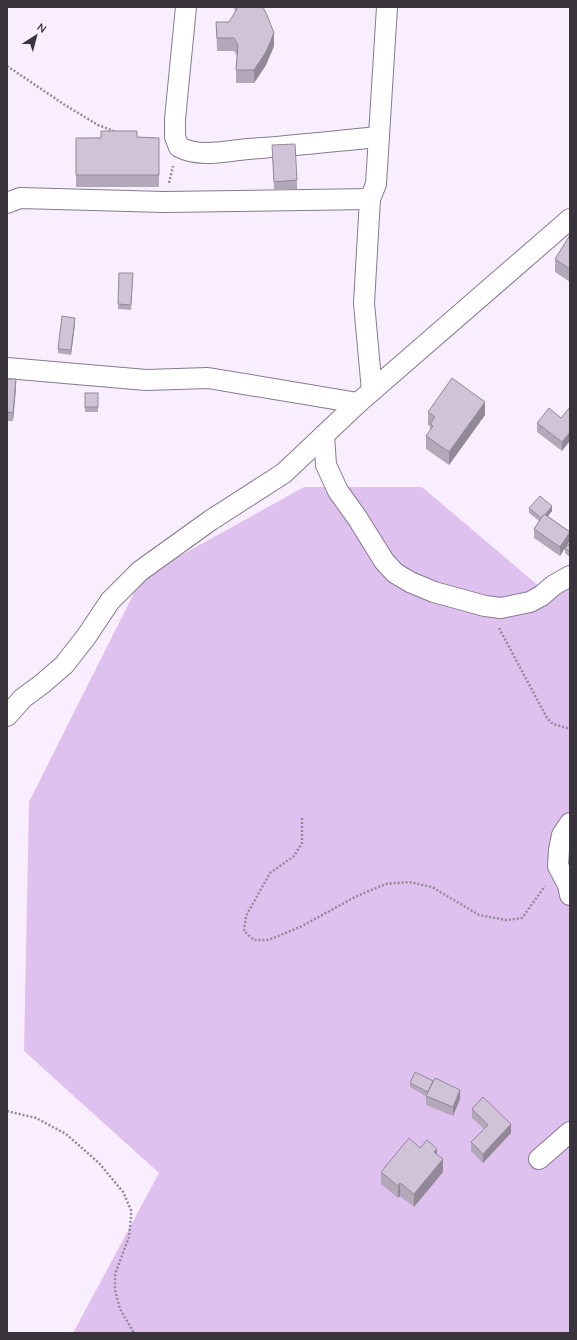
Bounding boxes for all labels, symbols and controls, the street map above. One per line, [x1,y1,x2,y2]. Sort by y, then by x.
north arrow [16,16,56,56]
text: N [34,20,49,36]

